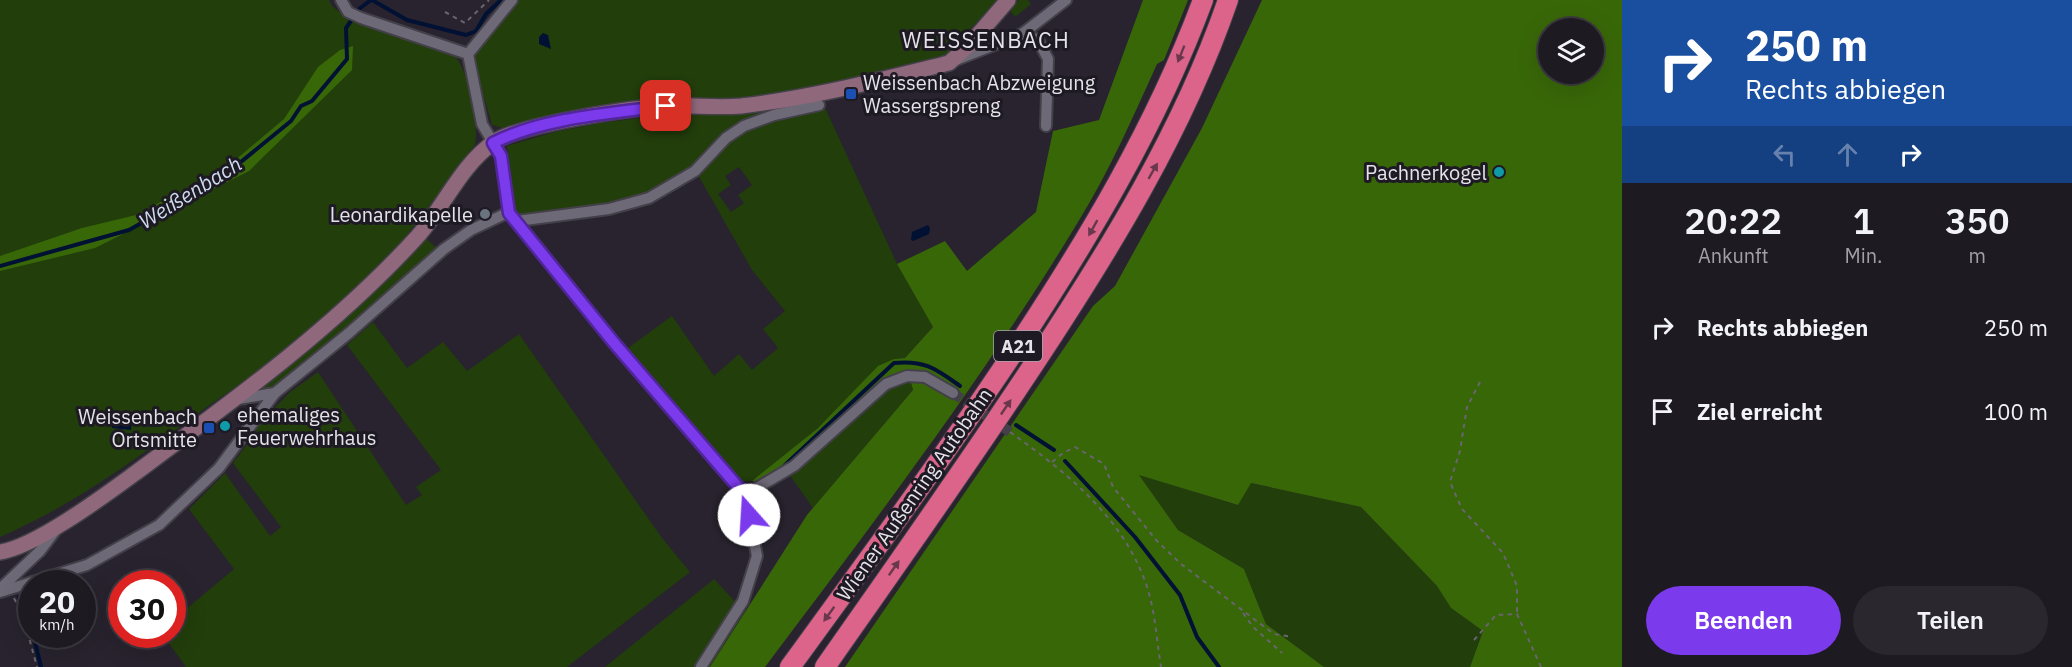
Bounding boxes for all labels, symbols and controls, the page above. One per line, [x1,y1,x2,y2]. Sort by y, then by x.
map controls [1538,18,1604,84]
button: layers [1538,18,1604,84]
text: 250 m [1745,18,1868,73]
icon: right [1646,24,1724,102]
district label: WEISSENBACH [902,25,1070,54]
one-way arrow [1176,46,1186,64]
place label: Weissenbach Abzweigung Wassergspreng [863,69,1096,119]
text: Rechts abbiegen [1745,71,1946,106]
pin [640,80,691,131]
marker: Weissenbach Abzweigung Wassergspreng [844,87,858,101]
icon: arrive [649,89,682,122]
icon: left [1768,138,1801,171]
icon: ahead [1831,138,1864,171]
icon: right [1894,138,1927,171]
water label: Weißenbach [133,149,247,235]
place label: Pachnerkogel [1365,159,1487,186]
one-way arrow [1148,162,1158,179]
marker: Pachnerkogel [1492,165,1506,179]
text: 20:22 [1684,197,1782,244]
text: 1 [1853,197,1874,244]
text: 350 [1945,197,2010,244]
place label: Leonardikapelle [330,201,473,228]
marker: Leonardikapelle [478,207,492,221]
one-way arrow [1088,220,1098,237]
text: Ankunft [1698,242,1769,269]
text: Min. [1845,242,1883,269]
text: m [1969,242,1986,269]
icon: right [1646,311,1679,344]
text: Rechts abbiegen [1697,313,1868,342]
text: 250 m [1984,313,2048,342]
road number: A21 [994,331,1042,361]
street label: Wiener Außenring Autobahn [830,382,998,606]
icon: arrive [1646,395,1679,428]
text: Ziel erreicht [1697,397,1822,426]
text: 100 m [1984,397,2048,426]
one-way arrow [1000,399,1011,416]
place label: ehemaliges Feuerwehrhaus [237,401,377,451]
place label: Weissenbach Ortsmitte [78,403,197,453]
marker: ehemaliges Feuerwehrhaus [218,419,232,433]
marker: Weissenbach Ortsmitte [202,421,216,435]
position arrow [717,483,781,547]
one-way arrow [888,560,900,575]
speed limit sign: 30 [108,570,186,648]
text: 20 [39,582,75,621]
button: Beenden [1646,586,1841,655]
button: Teilen [1853,586,2048,655]
one-way arrow [822,606,835,622]
text: km/h [39,615,75,634]

